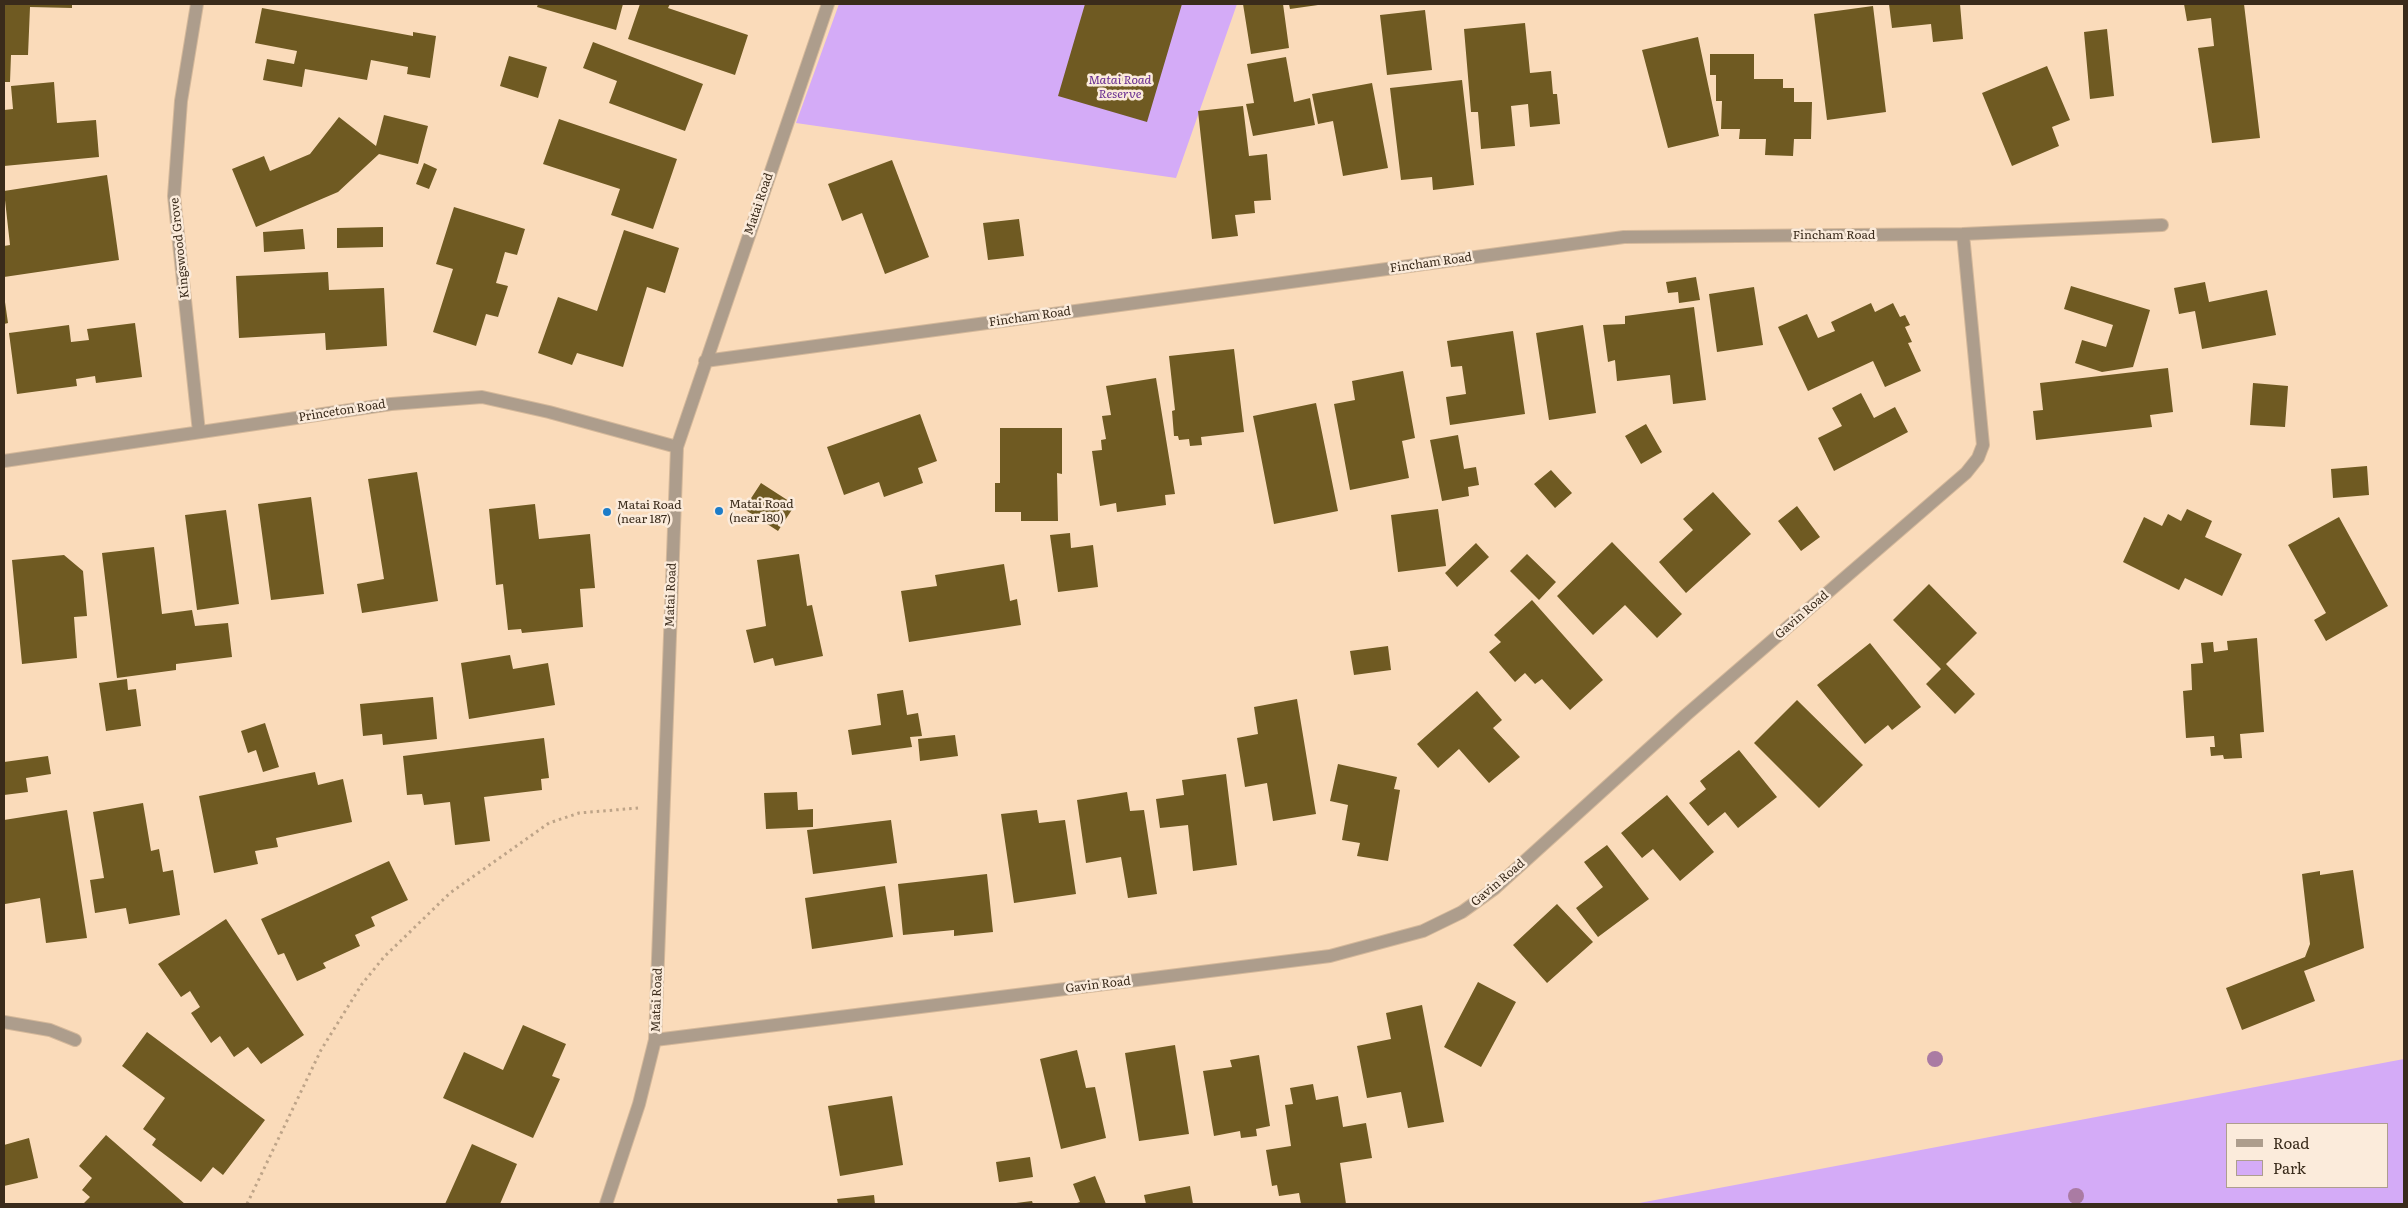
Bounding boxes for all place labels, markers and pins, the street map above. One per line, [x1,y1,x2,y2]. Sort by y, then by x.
place label: Matai Road (near 180) [729,497,794,525]
place label: Matai Road (near 187) [617,498,682,526]
marker: Matai Road (near 180) [713,505,725,517]
marker: Matai Road (near 187) [601,506,613,518]

